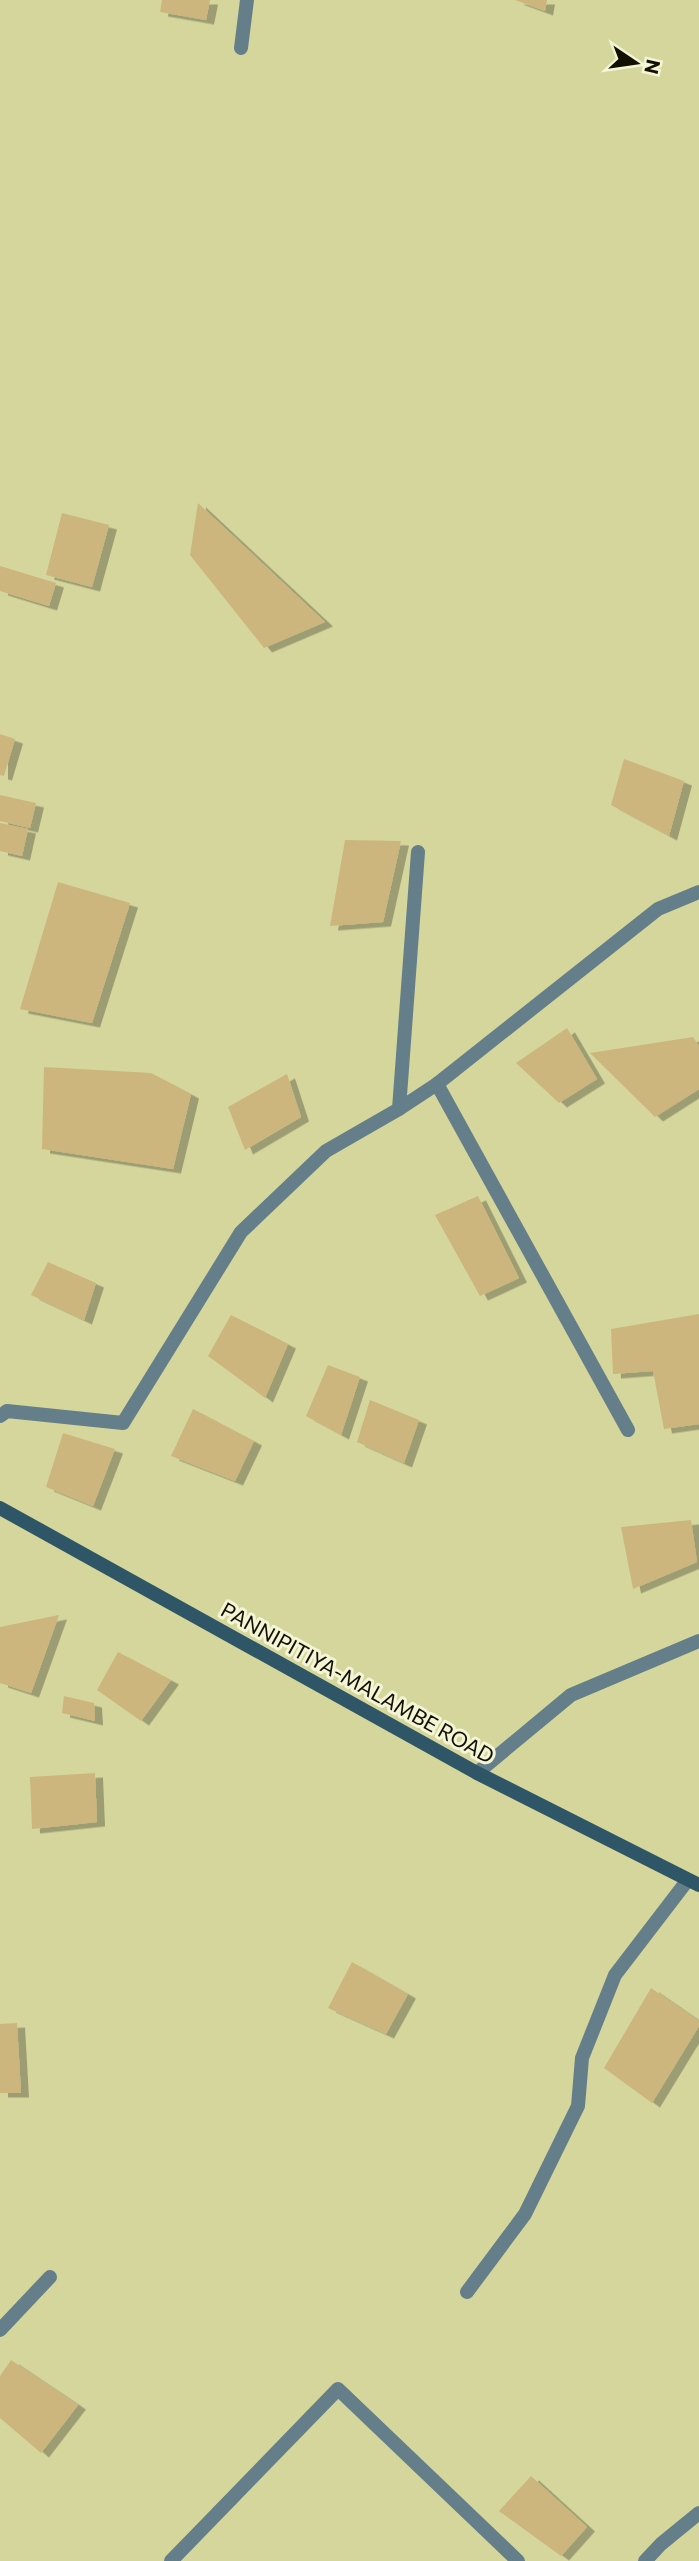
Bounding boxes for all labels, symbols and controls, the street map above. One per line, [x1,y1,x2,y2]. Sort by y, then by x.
north arrow [601,28,671,98]
text: N [640,57,666,76]
street label: PANNIPITIYA-MALAMBE ROAD [217,1596,499,1768]

